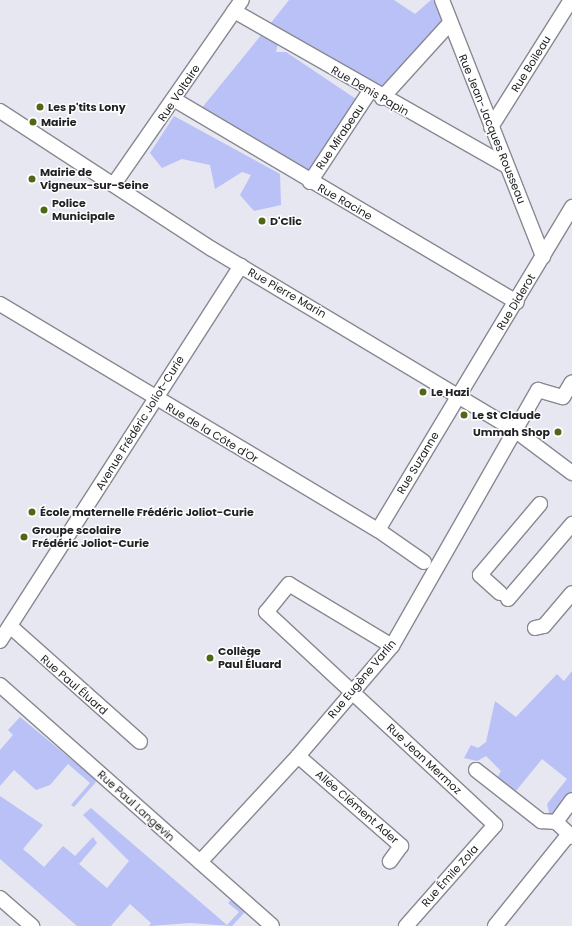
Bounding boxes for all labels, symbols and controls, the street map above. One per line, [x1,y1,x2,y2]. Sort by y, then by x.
street label: Rue Boileau [508,33,554,95]
street label: Rue Jean-Jacques Rousseau [456,52,528,206]
street label: Rue Voltaire [155,62,203,124]
street label: Rue Denis Papin [329,63,411,119]
place label: Les p'tits Lony [48,100,126,114]
marker: Les p'tits Lony [35,102,45,112]
street label: Rue Mirabeau [313,102,367,172]
place label: Mairie [41,115,77,129]
marker: Mairie [28,117,38,127]
place label: Mairie de Vigneux-sur-Seine [40,166,149,192]
marker: Mairie de Vigneux-sur-Seine [27,174,37,184]
street label: Rue Racine [315,181,375,223]
place label: Police Municipale [52,197,115,223]
marker: Police Municipale [39,205,49,215]
place label: D'Clic [270,214,302,228]
marker: D'Clic [257,216,267,226]
street label: Rue Pierre Marin [246,265,328,321]
street label: Rue Diderot [494,271,538,333]
street label: Avenue Frédéric Joliot-Curie [93,353,187,493]
place label: Le Hazi [431,385,470,399]
marker: Le Hazi [418,387,428,397]
street label: Rue de la Côte d'Or [164,400,260,466]
place label: Le St Claude [472,408,541,422]
marker: Le St Claude [459,410,469,420]
place label: Ummah Shop [473,425,550,439]
marker: Ummah Shop [553,427,563,437]
street label: Rue Suzanne [394,429,442,497]
place label: École maternelle Frédéric Joliot-Curie [40,505,254,519]
marker: École maternelle Frédéric Joliot-Curie [27,507,37,517]
place label: Groupe scolaire Frédéric Joliot-Curie [32,524,149,550]
marker: Groupe scolaire Frédéric Joliot-Curie [19,532,29,542]
street label: Rue Eugène Varlin [325,637,399,721]
place label: Collège Paul Éluard [218,645,282,671]
street label: Rue Paul Éluard [38,652,110,718]
marker: Collège Paul Éluard [205,653,215,663]
street label: Rue Jean Mermoz [384,721,464,797]
street label: Allée Clément Ader [313,767,401,847]
street label: Rue Paul Langevin [95,768,177,844]
street label: Rue Émile Zola [419,842,481,910]

